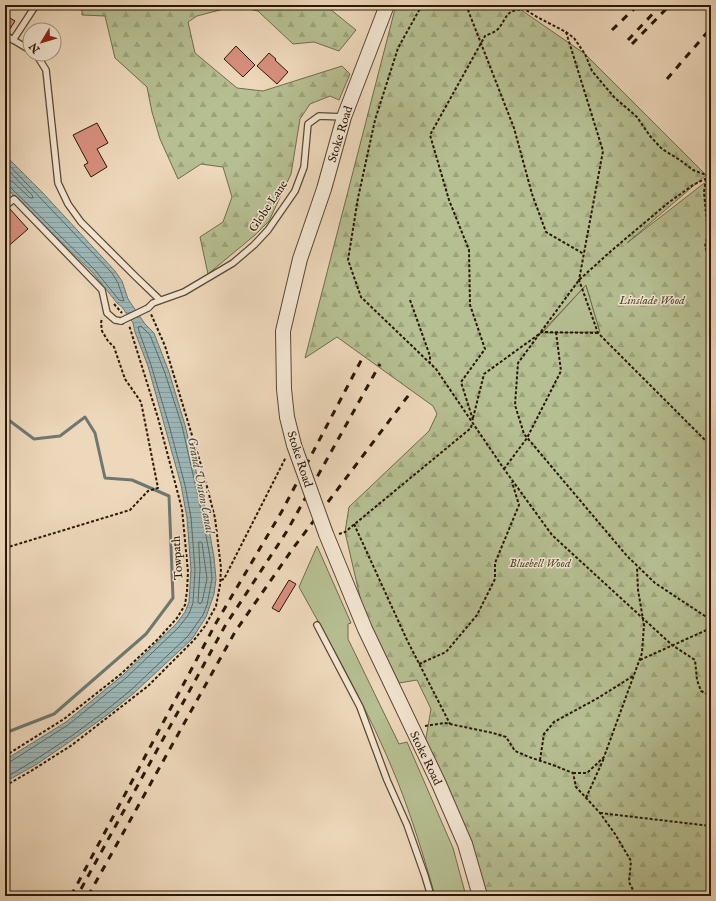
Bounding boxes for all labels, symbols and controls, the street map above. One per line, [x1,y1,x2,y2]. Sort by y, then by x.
north arrow [22,22,62,62]
text: N [26,39,44,56]
street label: Stoke Road [325,104,356,164]
street label: Globe Lane [246,177,292,235]
park label: Linslade Wood [618,293,686,308]
street label: Stoke Road [283,429,316,490]
water label: Grand Union Canal [183,436,218,536]
street label: Towpath [168,535,188,580]
park label: Bluebell Wood [509,556,572,571]
street label: Stoke Road [406,729,445,788]

